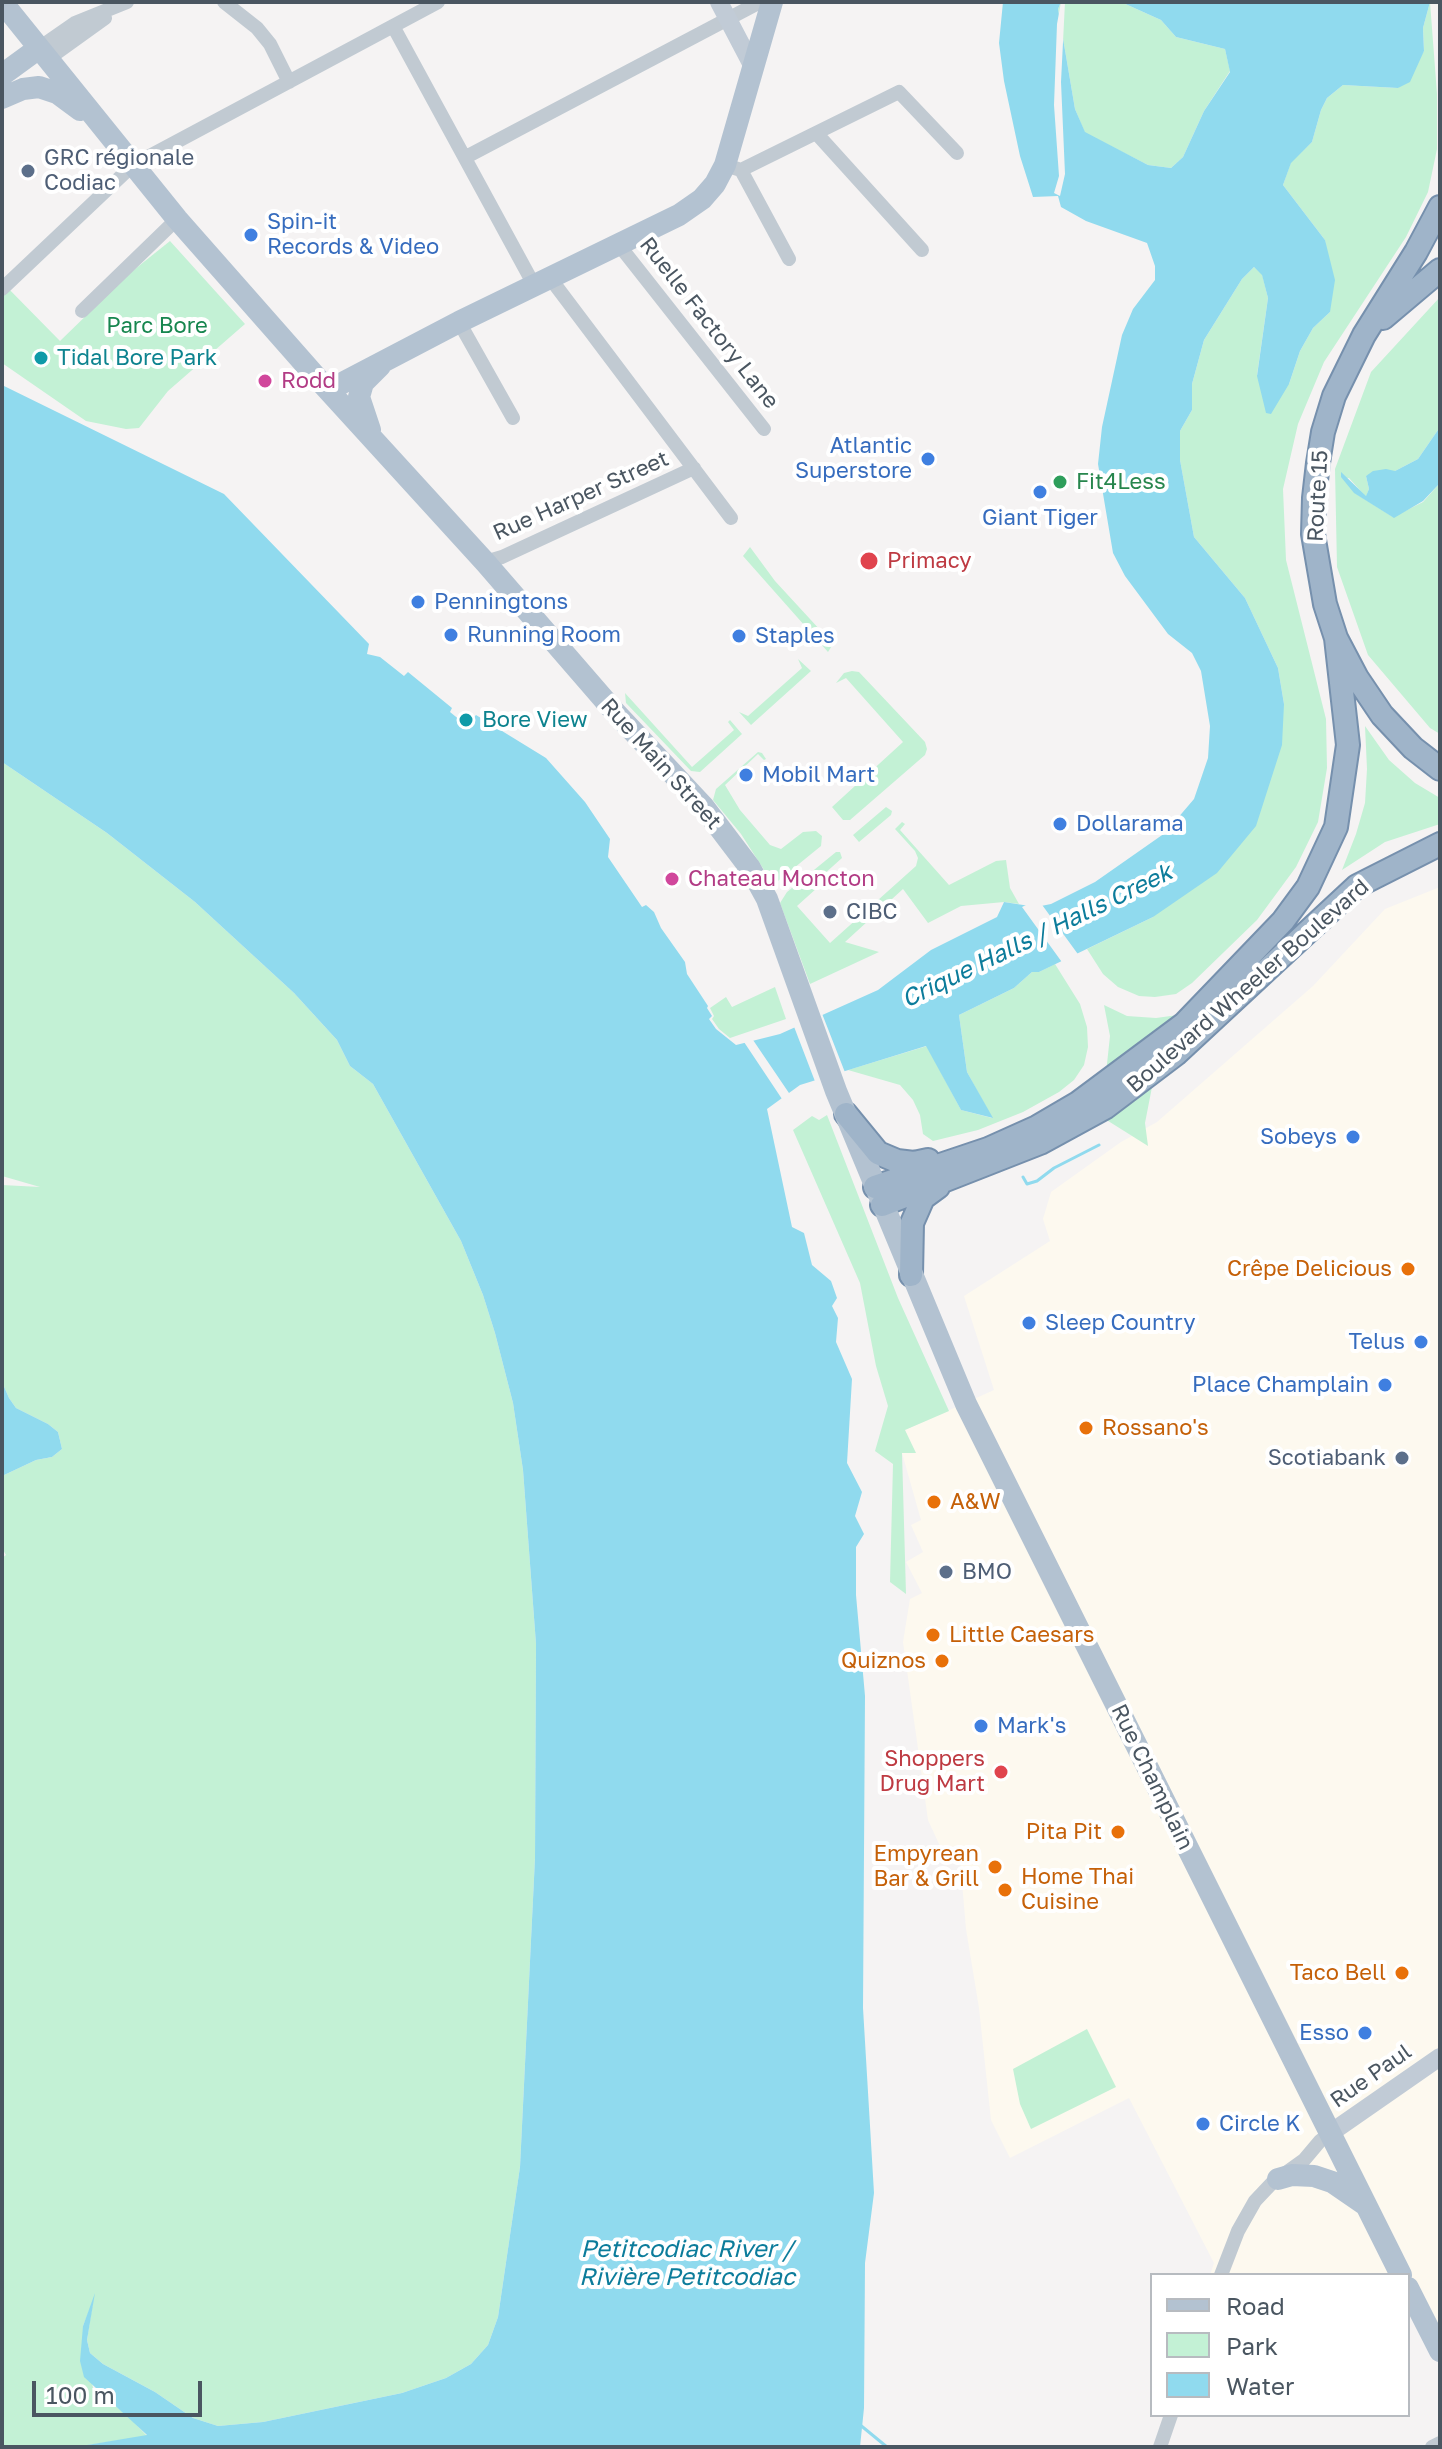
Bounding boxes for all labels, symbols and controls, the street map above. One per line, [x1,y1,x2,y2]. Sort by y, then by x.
place label: GRC régionale Codiac [44,145,194,196]
marker: GRC régionale Codiac [19,162,37,180]
place label: Spin-it Records & Video [267,209,439,260]
marker: Spin-it Records & Video [242,226,260,244]
street label: Ruelle Factory Lane [634,232,784,414]
park label: Parc Bore [106,313,208,339]
place label: Tidal Bore Park [57,345,217,371]
marker: Tidal Bore Park [32,349,50,367]
place label: Rodd [281,368,336,394]
marker: Rodd [256,372,274,390]
place label: Atlantic Superstore [795,433,912,484]
street label: Rue Harper Street [489,445,673,547]
marker: Atlantic Superstore [919,450,937,468]
street label: Route 15 [1302,450,1334,542]
place label: Fit4Less [1076,469,1166,495]
marker: Fit4Less [1051,473,1069,491]
marker: Giant Tiger [1031,483,1049,501]
place label: Giant Tiger [982,505,1098,531]
place label: Primacy [887,548,972,574]
marker: Primacy [858,550,880,572]
place label: Penningtons [434,589,568,615]
marker: Penningtons [409,593,427,611]
place label: Running Room [467,622,621,648]
place label: Staples [755,623,835,649]
marker: Running Room [442,626,460,644]
marker: Staples [730,627,748,645]
street label: Rue Main Street [595,693,727,835]
place label: Bore View [482,707,588,733]
marker: Bore View [457,711,475,729]
place label: Mobil Mart [762,762,875,788]
marker: Mobil Mart [737,766,755,784]
place label: Dollarama [1076,811,1184,837]
marker: Dollarama [1051,815,1069,833]
water label: Crique Halls / Halls Creek [897,858,1177,1014]
place label: Chateau Moncton [688,866,875,892]
marker: Chateau Moncton [663,870,681,888]
street label: Boulevard Wheeler Boulevard [1122,874,1374,1098]
place label: CIBC [846,899,897,925]
marker: CIBC [821,903,839,921]
place label: Sobeys [1260,1124,1337,1150]
marker: Sobeys [1344,1128,1362,1146]
place label: Crêpe Delicious [1227,1256,1392,1282]
marker: Crêpe Delicious [1399,1260,1417,1278]
place label: Sleep Country [1045,1310,1196,1336]
marker: Sleep Country [1020,1314,1038,1332]
place label: Telus [1349,1329,1405,1355]
marker: Telus [1412,1333,1430,1351]
place label: Place Champlain [1192,1372,1369,1398]
marker: Place Champlain [1376,1376,1394,1394]
place label: Rossano's [1102,1415,1209,1441]
marker: Rossano's [1077,1419,1095,1437]
place label: Scotiabank [1268,1445,1386,1471]
marker: Scotiabank [1393,1449,1411,1467]
place label: A&W [950,1489,1001,1515]
marker: A&W [925,1493,943,1511]
place label: BMO [962,1559,1012,1585]
marker: BMO [937,1563,955,1581]
place label: Little Caesars [949,1622,1094,1648]
marker: Little Caesars [924,1626,942,1644]
place label: Quiznos [841,1648,926,1674]
marker: Quiznos [933,1652,951,1670]
street label: Rue Champlain [1105,1700,1199,1854]
place label: Mark's [997,1713,1066,1739]
marker: Mark's [972,1717,990,1735]
place label: Shoppers Drug Mart [880,1746,985,1798]
marker: Shoppers Drug Mart [992,1763,1010,1781]
place label: Pita Pit [1026,1819,1102,1845]
marker: Pita Pit [1109,1823,1127,1841]
place label: Empyrean Bar & Grill [873,1841,979,1892]
marker: Empyrean Bar & Grill [986,1858,1004,1876]
place label: Home Thai Cuisine [1021,1864,1134,1916]
marker: Home Thai Cuisine [996,1881,1014,1899]
place label: Taco Bell [1290,1960,1386,1986]
marker: Taco Bell [1393,1964,1411,1982]
place label: Esso [1299,2020,1349,2046]
marker: Esso [1356,2024,1374,2042]
street label: Rue Paul [1325,2038,1417,2114]
place label: Circle K [1219,2111,1300,2137]
marker: Circle K [1194,2115,1212,2133]
water label: Petitcodiac River / Rivière Petitcodiac [579,2235,795,2291]
legend [1150,2273,1410,2417]
text: Road [1226,2291,1285,2320]
text: Park [1226,2331,1278,2360]
scale bar [36,2365,206,2415]
text: Water [1226,2371,1294,2400]
text: 100 m [46,2380,115,2409]

